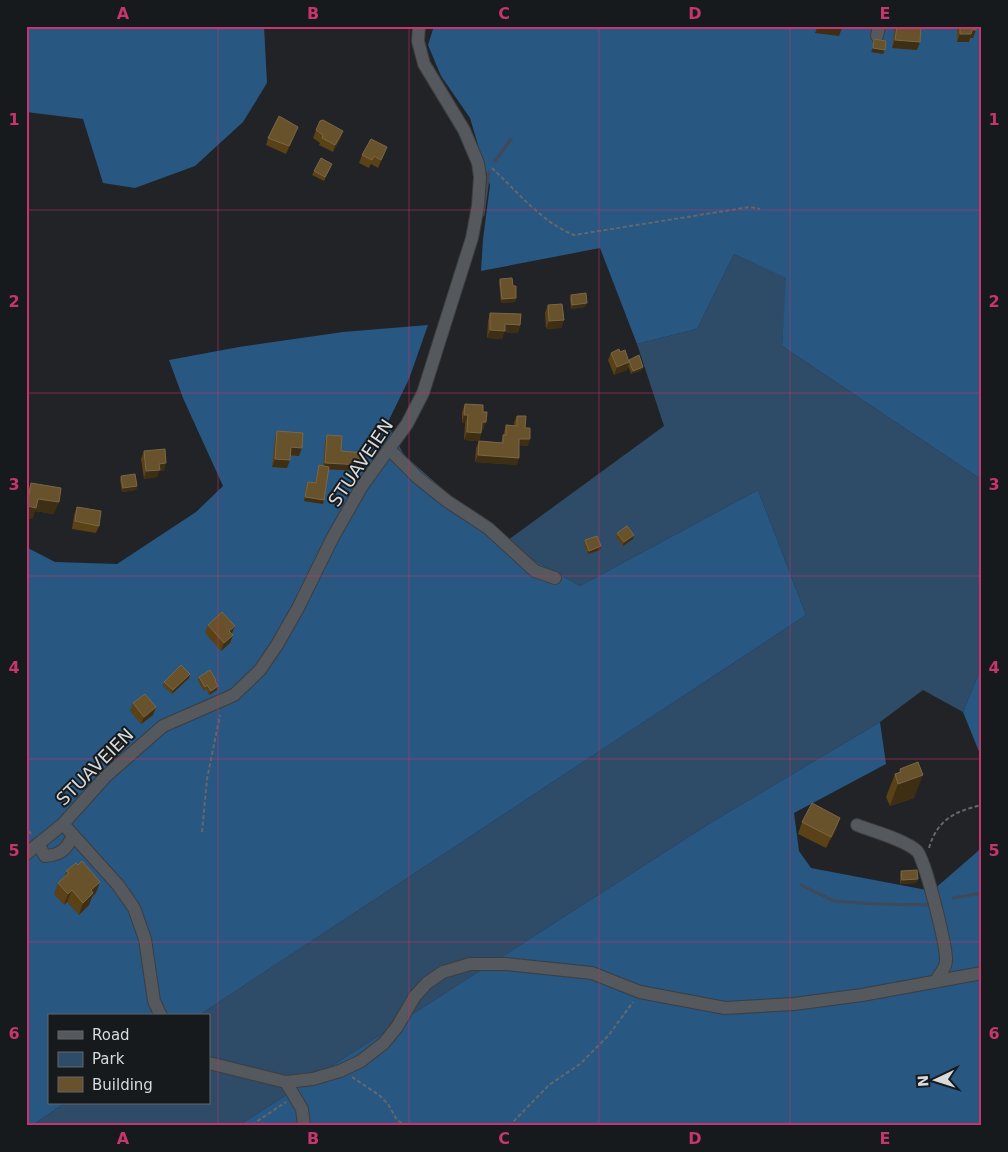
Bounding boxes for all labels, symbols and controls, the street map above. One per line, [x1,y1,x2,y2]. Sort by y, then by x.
text: A [117,4,130,23]
text: B [307,4,319,23]
text: C [498,4,510,23]
text: D [688,4,702,23]
text: E [880,4,890,23]
text: 1 [8,110,20,129]
text: 1 [988,110,1000,129]
text: 2 [8,292,20,311]
text: 2 [988,292,1000,311]
street label: STUAVEIEN [324,415,397,510]
text: 3 [8,475,20,494]
text: 3 [988,475,1000,494]
text: 4 [8,658,20,677]
text: 4 [988,658,1000,677]
street label: STUAVEIEN [52,724,138,810]
text: 5 [8,841,20,860]
text: 5 [988,841,1000,860]
legend [48,1014,210,1104]
text: 6 [8,1024,20,1043]
text: 6 [988,1024,1000,1043]
text: Road [92,1026,130,1044]
text: Park [92,1050,125,1068]
north arrow [910,1054,960,1104]
text: N [915,1075,931,1087]
text: Building [92,1076,153,1094]
text: A [117,1129,130,1148]
text: B [307,1129,319,1148]
text: C [498,1129,510,1148]
text: D [688,1129,702,1148]
text: E [880,1129,890,1148]

